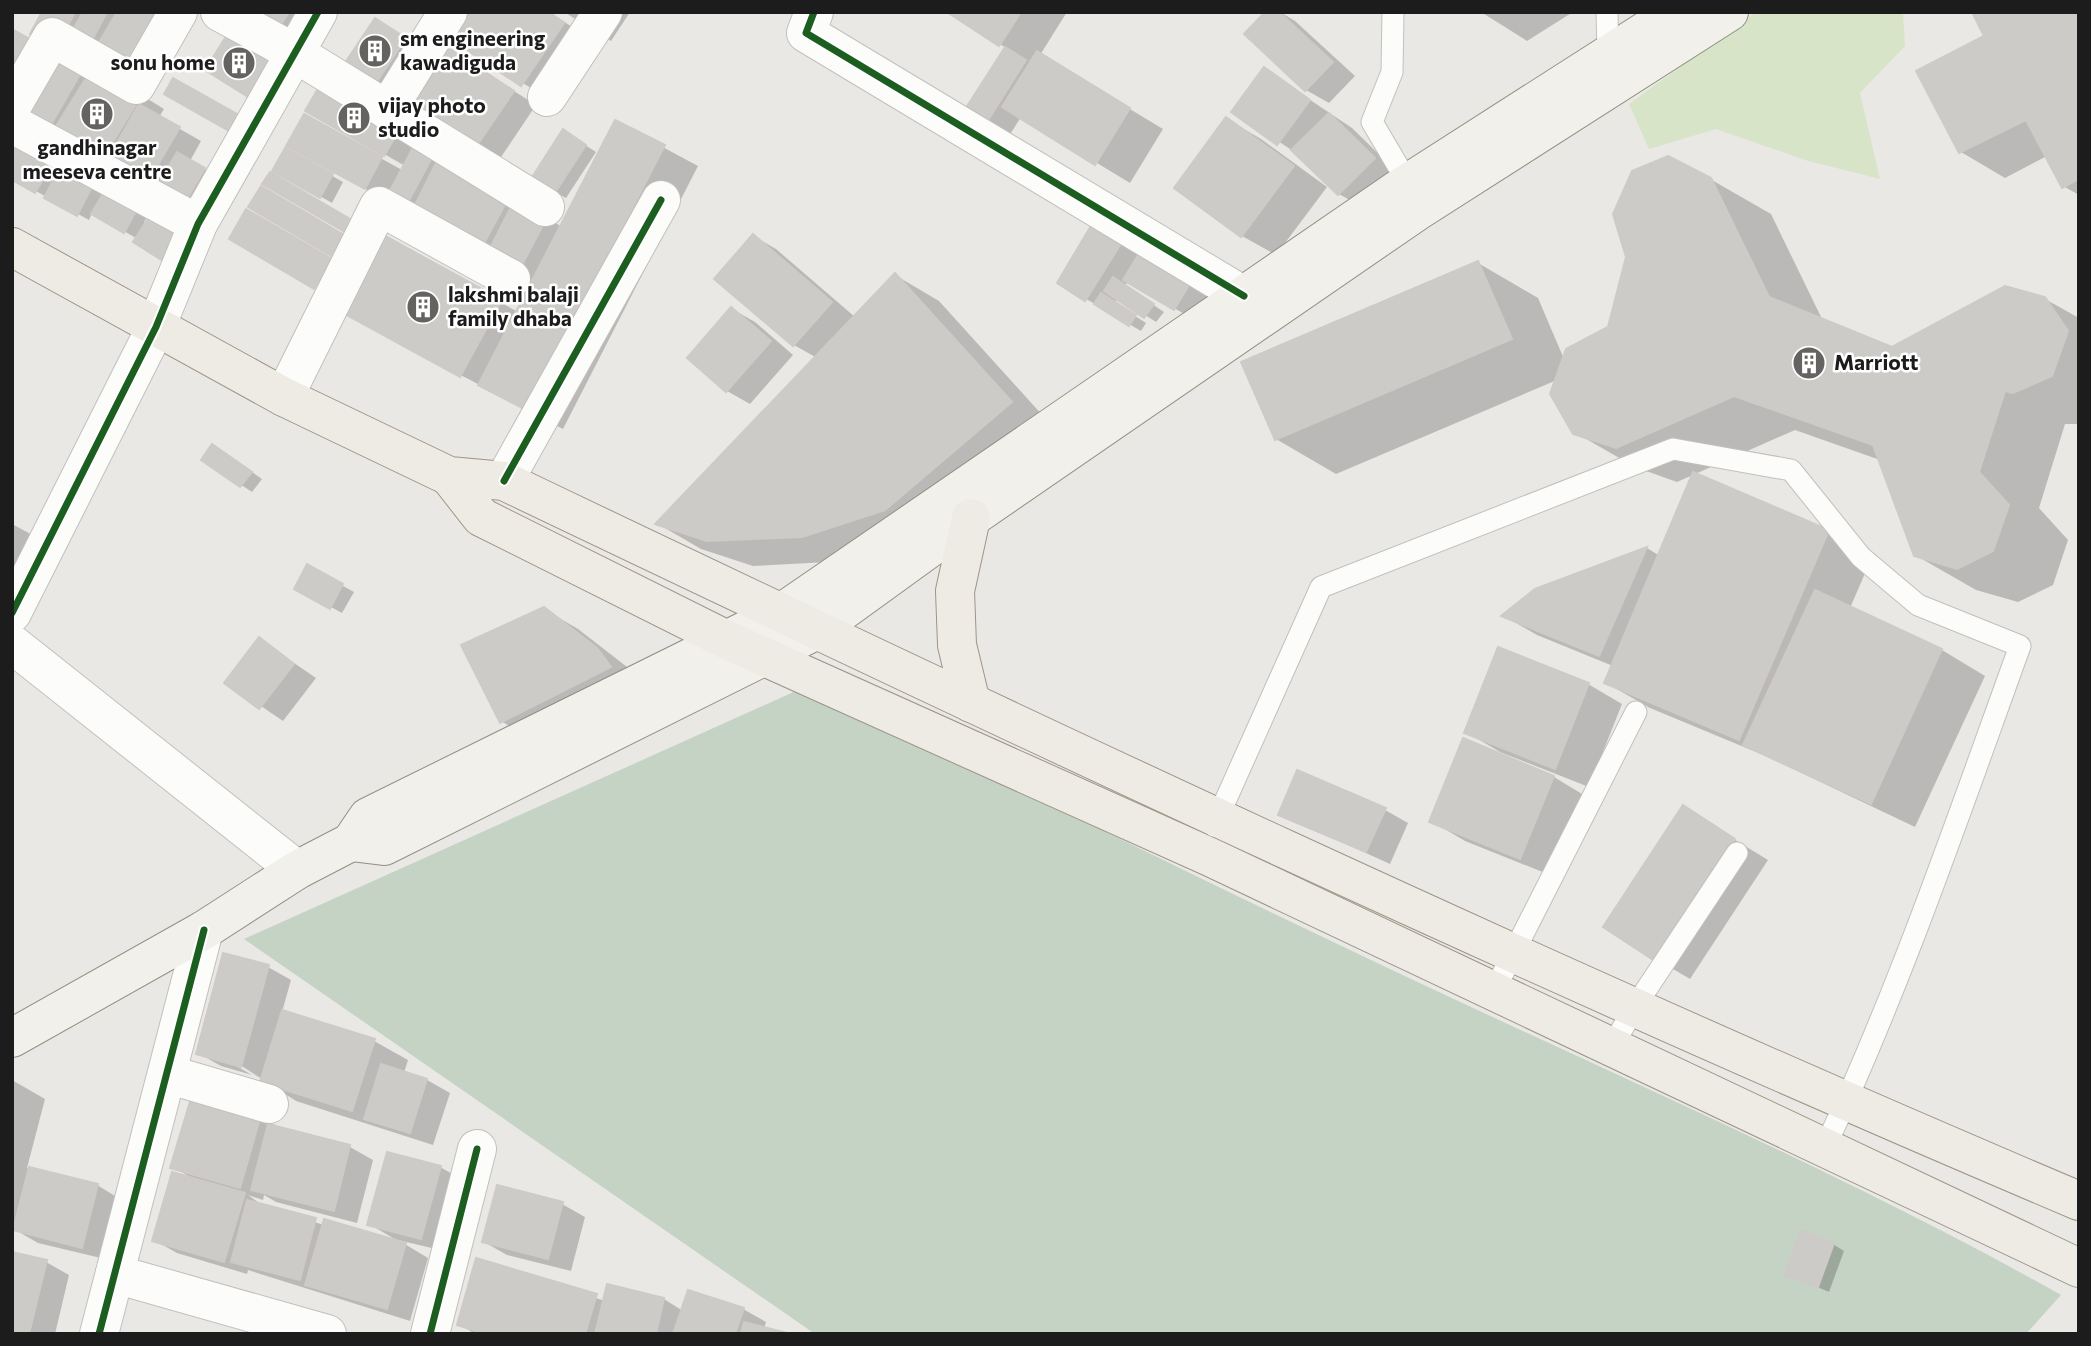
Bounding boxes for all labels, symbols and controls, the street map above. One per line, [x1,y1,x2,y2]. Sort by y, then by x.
place label: sm engineering kawadiguda [400,25,546,74]
building icon: sm engineering kawadiguda [356,32,394,70]
building icon: sonu home [220,44,258,82]
place label: sonu home [110,49,215,74]
place label: vijay photo studio [378,92,486,141]
building icon: gandhinagar meeseva centre [78,95,116,133]
building icon: vijay photo studio [335,99,373,137]
place label: gandhinagar meeseva centre [23,134,171,183]
place label: lakshmi balaji family dhaba [448,281,579,330]
building icon: lakshmi balaji family dhaba [404,288,442,326]
building icon: Marriott [1790,344,1828,382]
place label: Marriott [1834,349,1919,374]

